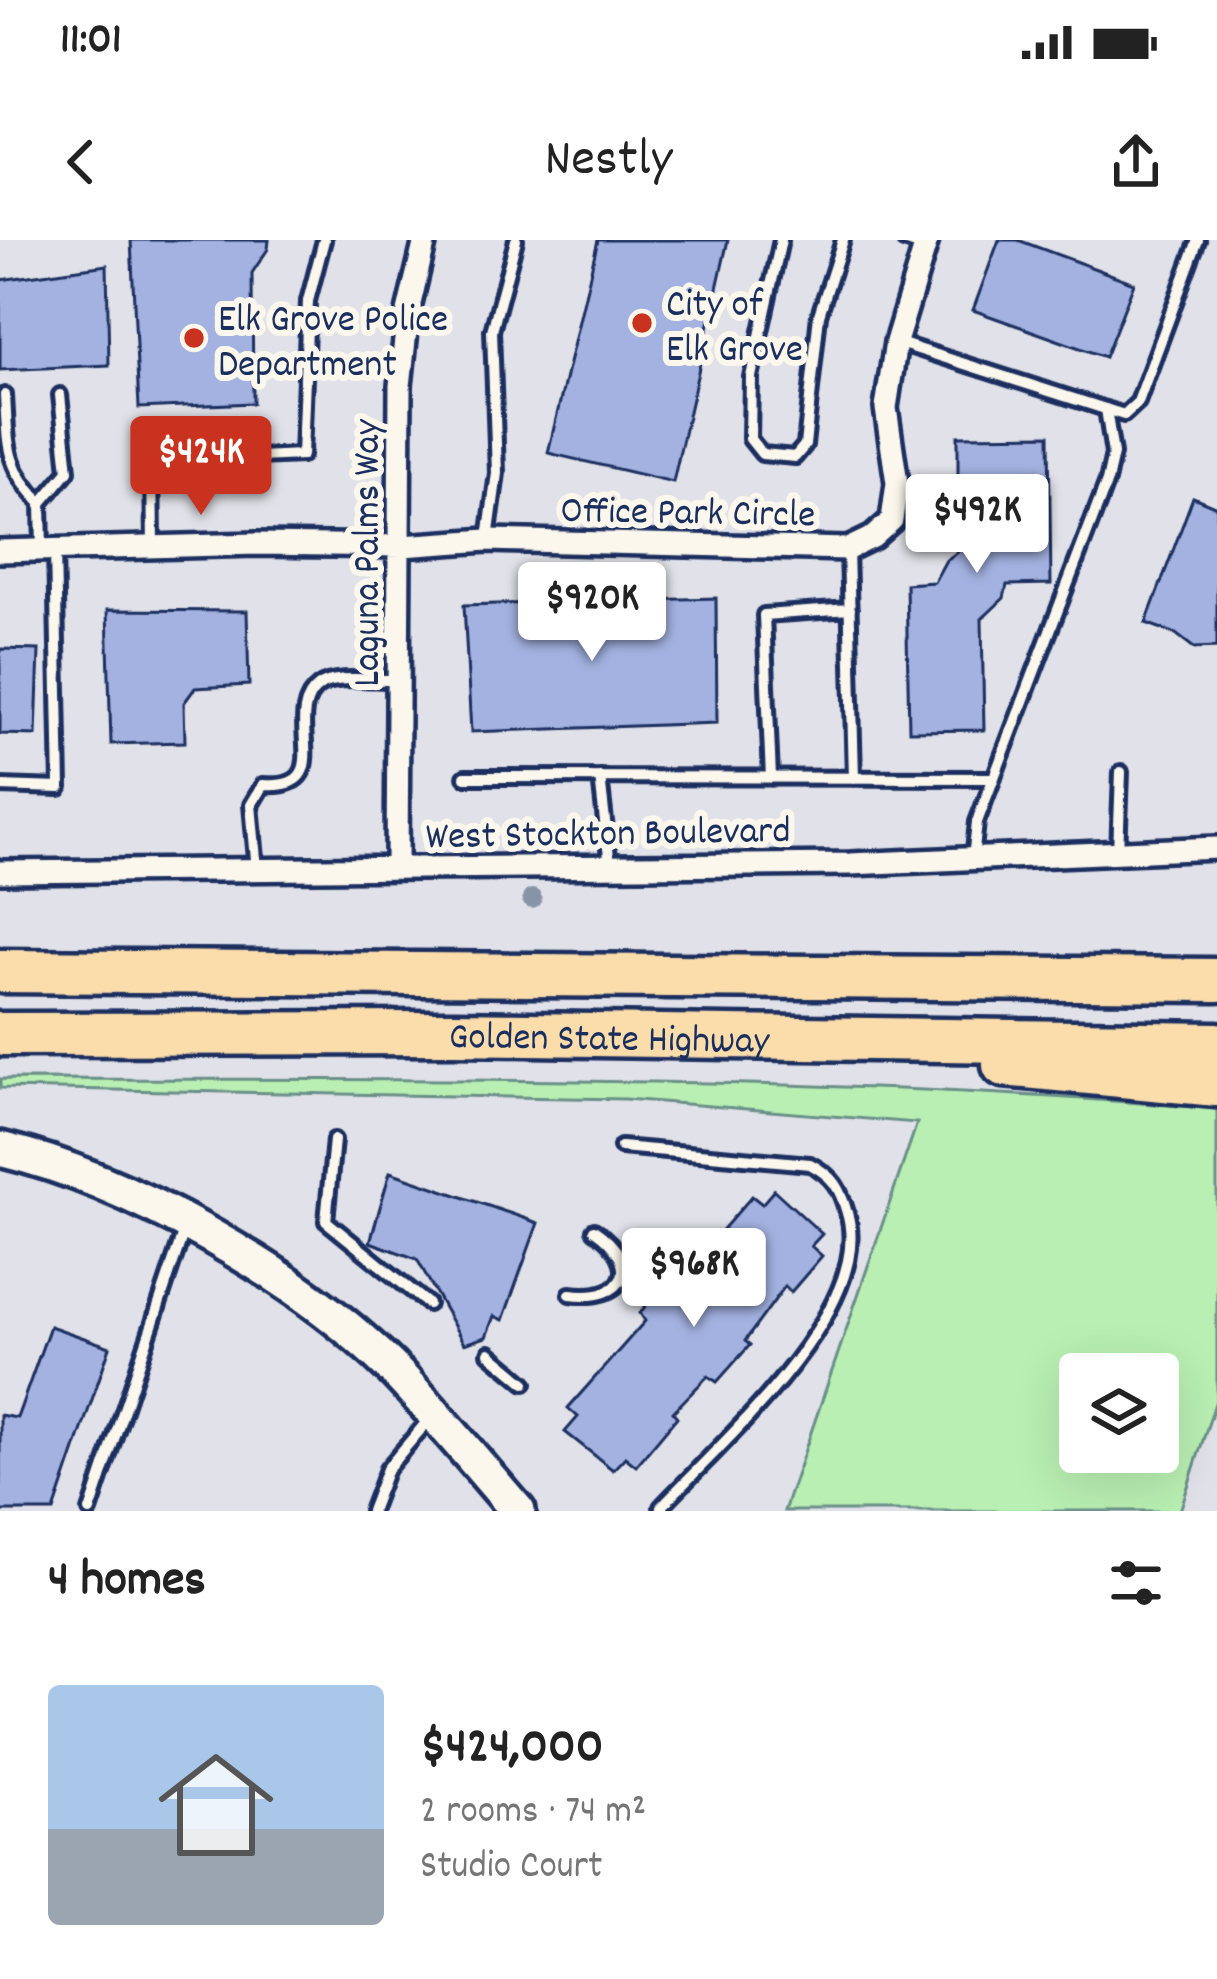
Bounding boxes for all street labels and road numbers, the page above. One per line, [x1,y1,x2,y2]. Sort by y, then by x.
street label: Laguna Palms Way [343,418,398,687]
street label: Office Park Circle [560,486,816,545]
street label: West Stockton Boulevard [425,806,791,867]
street label: Golden State Highway [448,1012,771,1072]

